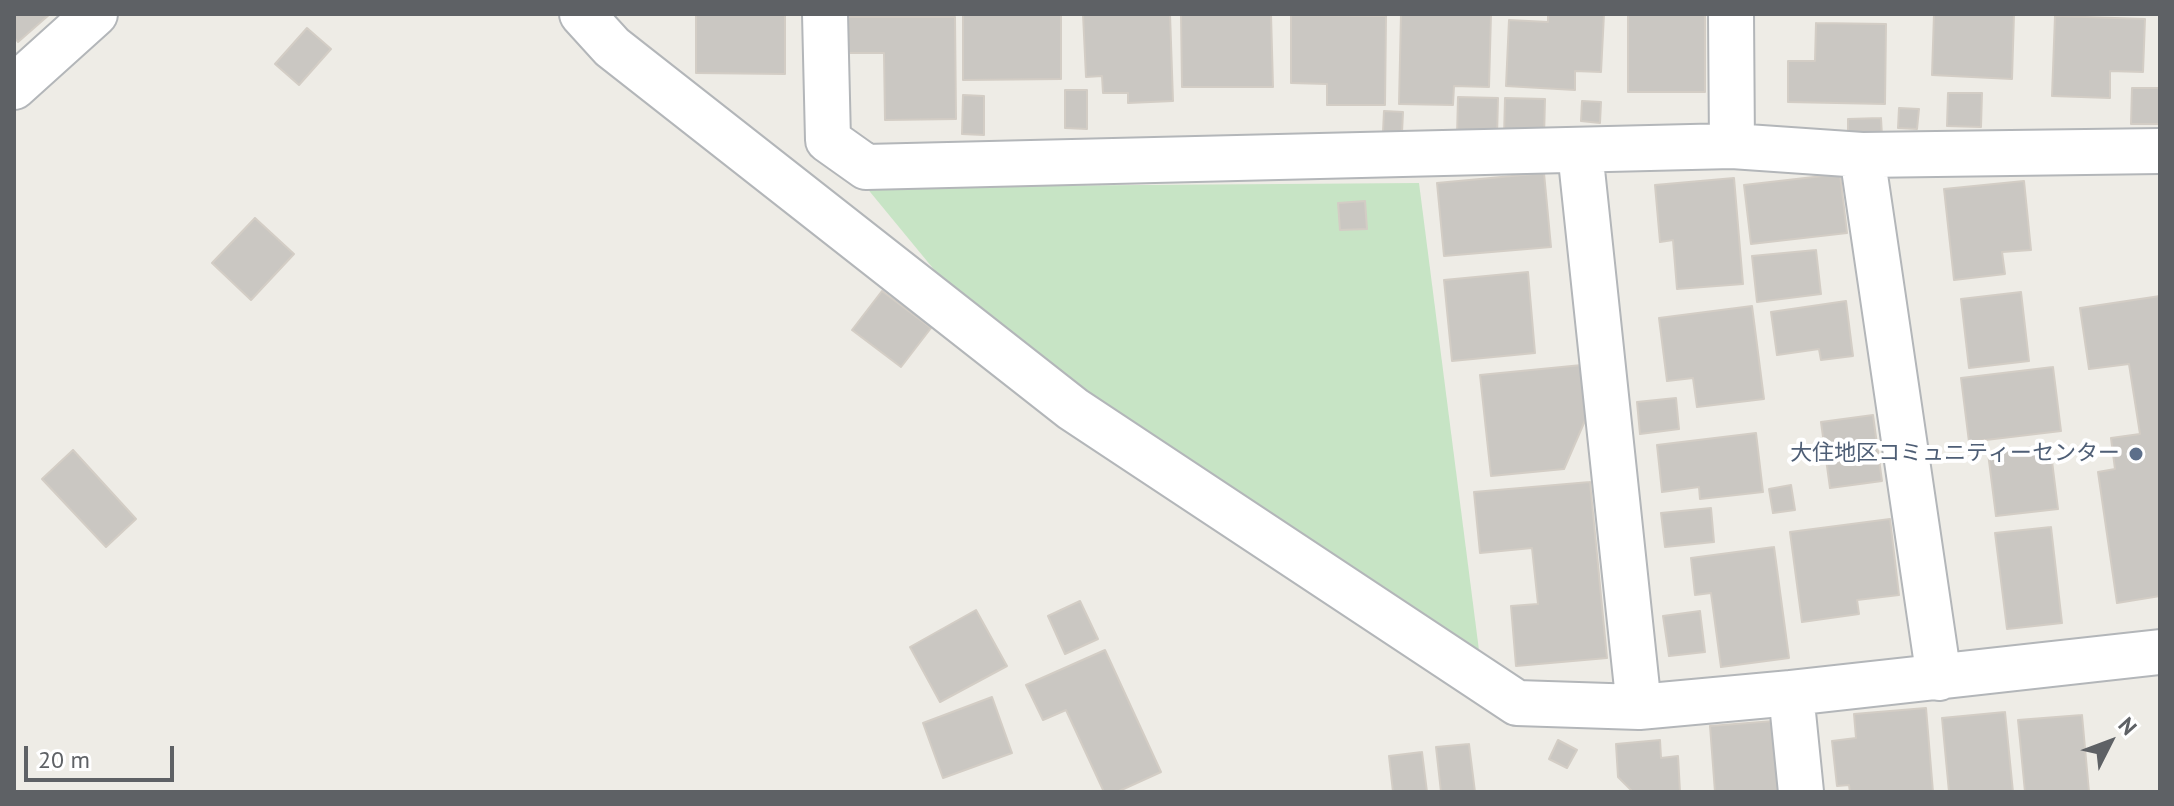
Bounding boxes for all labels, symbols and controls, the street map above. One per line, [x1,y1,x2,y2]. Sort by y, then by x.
place label: 大住地区コミュニティーセンター [1790,441,2120,467]
marker: 大住地区コミュニティーセンター [2127,445,2145,463]
north arrow [2070,702,2150,782]
text: N [2113,711,2143,741]
scale bar [28,730,178,780]
text: 20 m [38,744,90,775]

